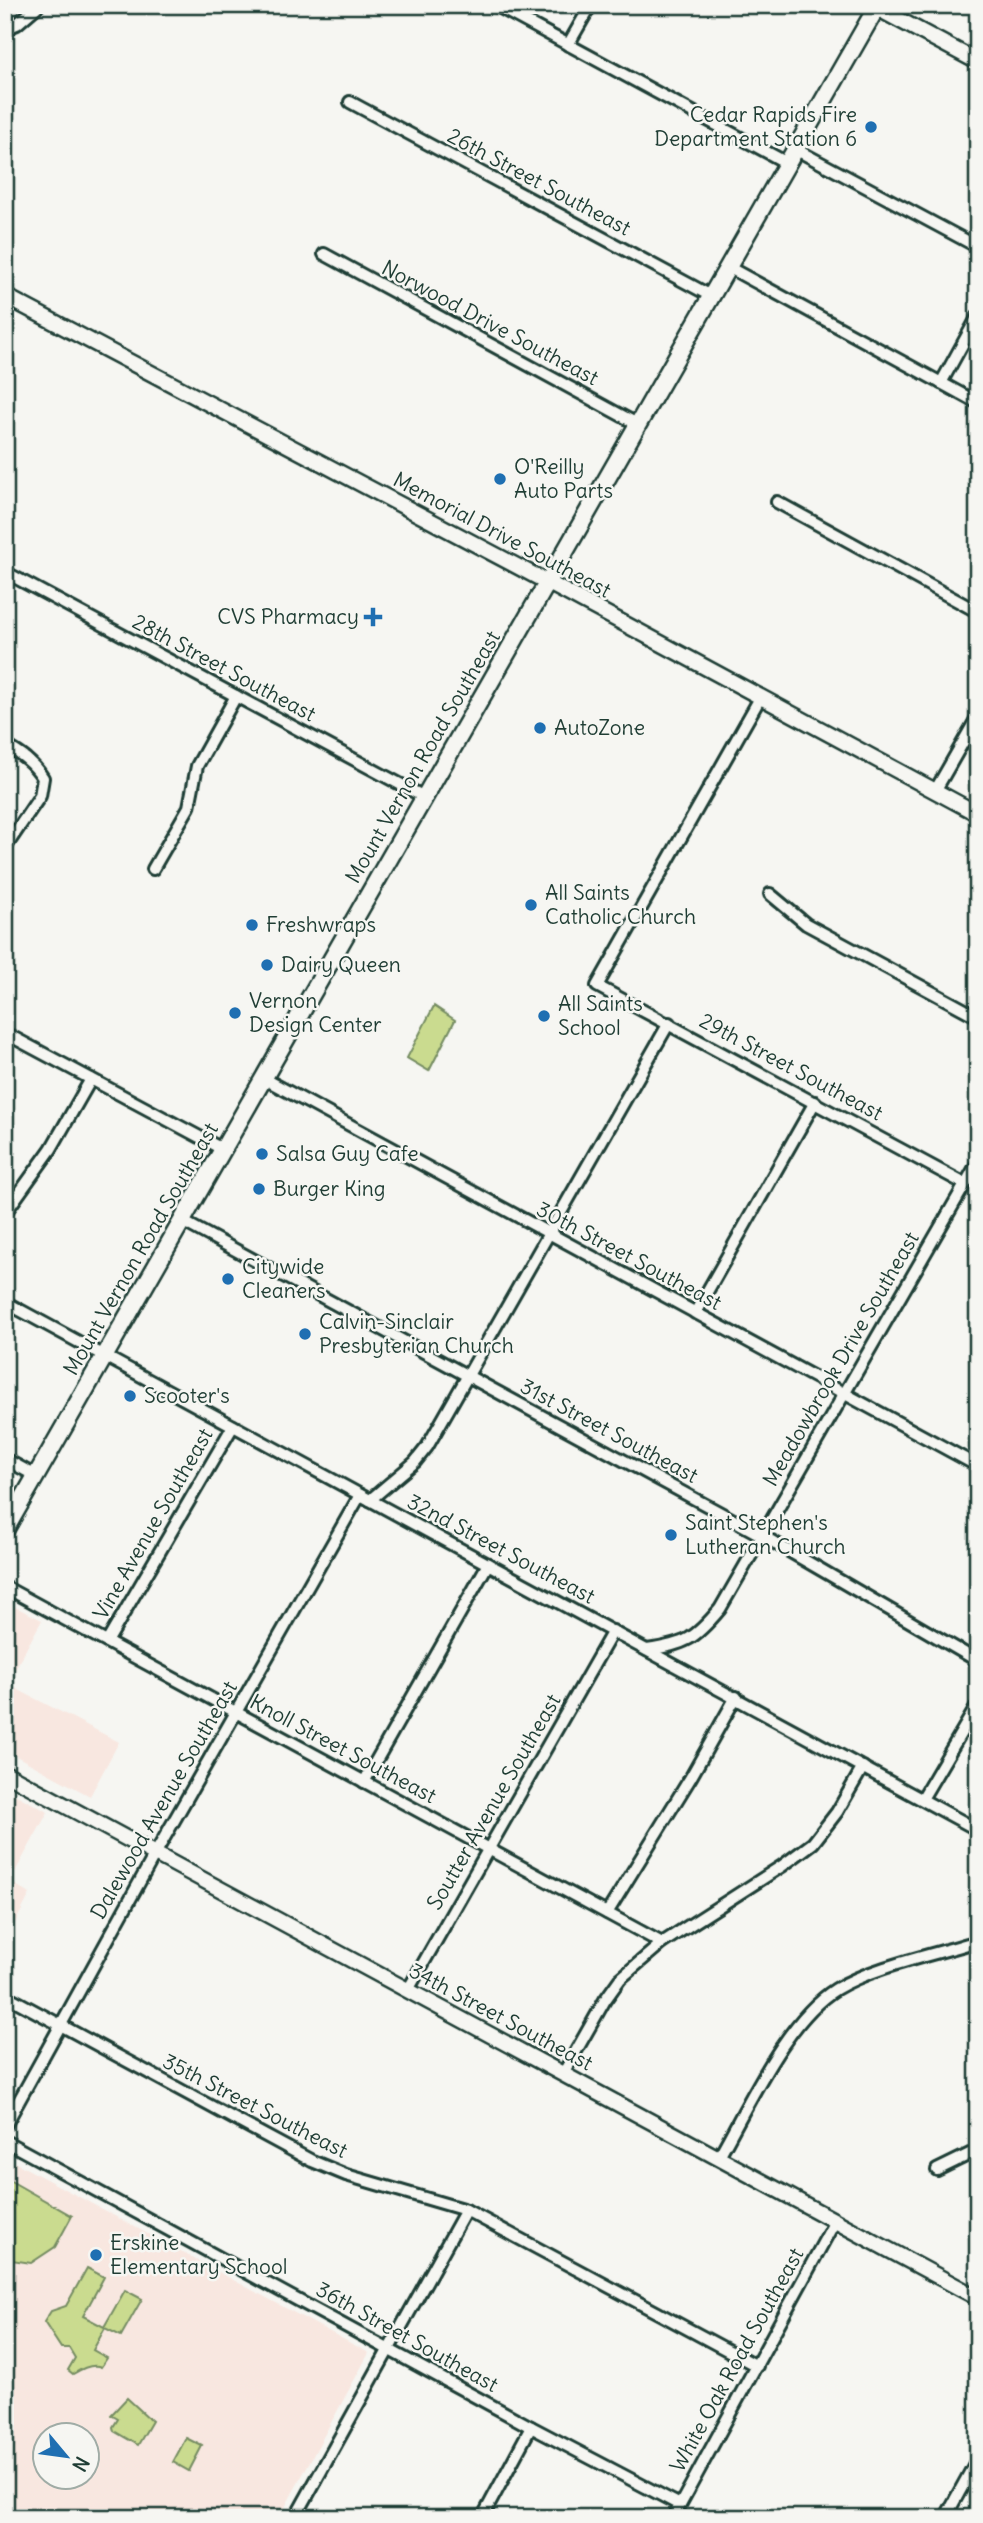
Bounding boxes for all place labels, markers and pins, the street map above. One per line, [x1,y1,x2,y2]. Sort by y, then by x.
place label: Cedar Rapids Fire Department Station 6 [654,101,857,152]
marker: Cedar Rapids Fire Department Station 6 [863,119,879,135]
place label: O'Reilly Auto Parts [514,453,613,504]
marker: O'Reilly Auto Parts [492,471,508,487]
place label: CVS Pharmacy [217,603,359,630]
marker: CVS Pharmacy [365,609,381,625]
place label: AutoZone [554,714,645,741]
marker: AutoZone [532,720,548,736]
place label: All Saints Catholic Church [545,879,696,930]
marker: All Saints Catholic Church [523,897,539,913]
place label: Freshwraps [266,911,376,938]
marker: Freshwraps [244,917,260,933]
place label: Dairy Queen [281,951,401,978]
marker: Dairy Queen [259,957,275,973]
place label: Vernon Design Center [249,987,382,1038]
place label: All Saints School [558,990,643,1041]
marker: Vernon Design Center [227,1005,243,1021]
marker: All Saints School [536,1008,552,1024]
place label: Salsa Guy Cafe [276,1140,418,1167]
marker: Salsa Guy Cafe [254,1146,270,1162]
place label: Burger King [273,1175,386,1202]
marker: Burger King [251,1181,267,1197]
place label: Citywide Cleaners [242,1253,325,1304]
marker: Citywide Cleaners [220,1271,236,1287]
place label: Calvin-Sinclair Presbyterian Church [319,1308,514,1359]
marker: Calvin-Sinclair Presbyterian Church [297,1326,313,1342]
place label: Scooter's [144,1382,230,1409]
marker: Scooter's [122,1388,138,1404]
place label: Saint Stephen's Lutheran Church [685,1509,846,1560]
marker: Saint Stephen's Lutheran Church [663,1527,679,1543]
place label: Erskine Elementary School [110,2229,287,2280]
marker: Erskine Elementary School [88,2247,104,2263]

